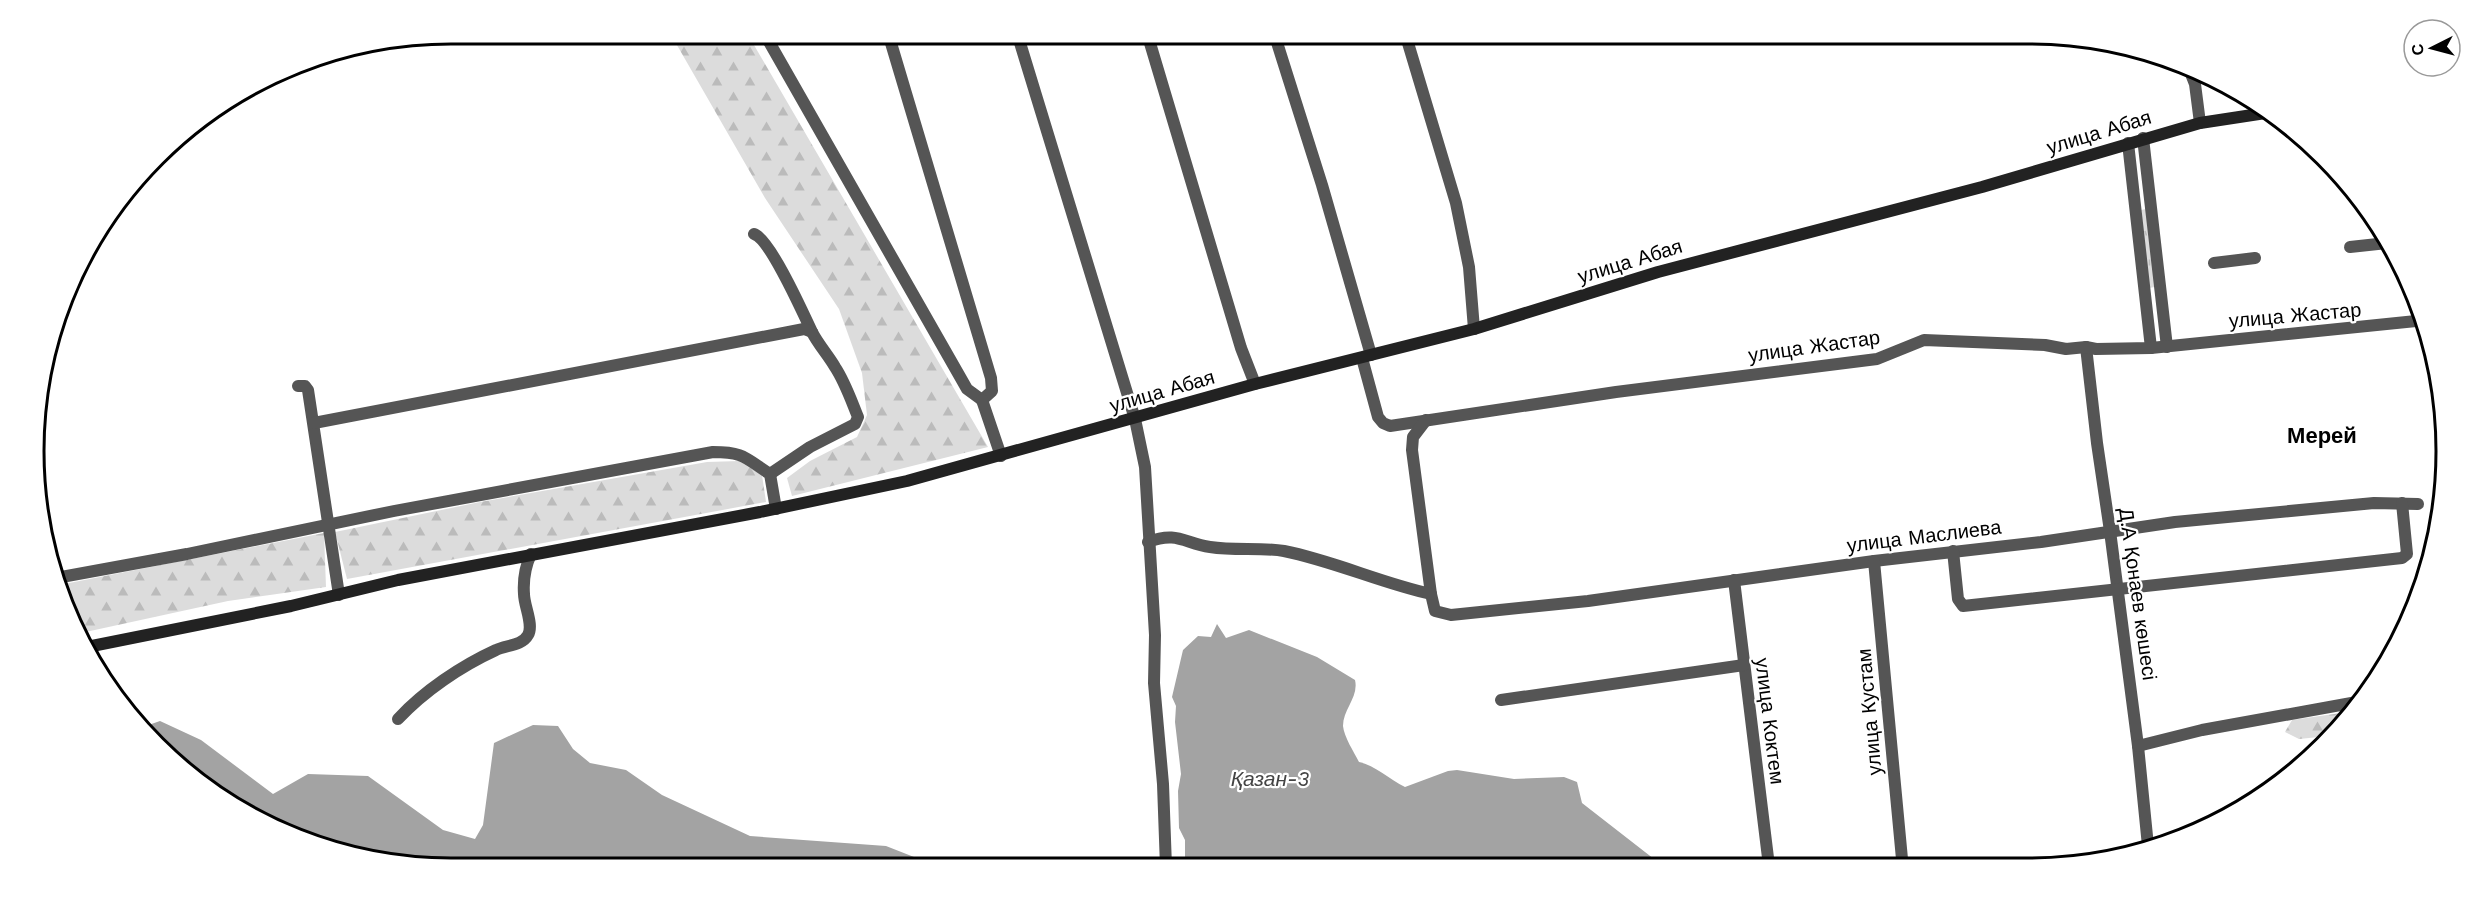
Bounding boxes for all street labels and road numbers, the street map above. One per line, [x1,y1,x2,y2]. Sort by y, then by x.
street label: улица Абая [2044,105,2154,159]
street label: улица Абая [1575,234,1685,288]
street label: улица Жастар [2228,297,2362,333]
street label: улица Жастар [1747,325,1881,367]
street label: улица Абая [1107,365,1217,417]
street label: Д.А Қонаев көшесі [2114,506,2162,682]
street label: улица Маслиева [1845,515,2003,557]
street label: улица Кустам [1852,648,1886,776]
street label: улица Коктем [1750,656,1790,786]

